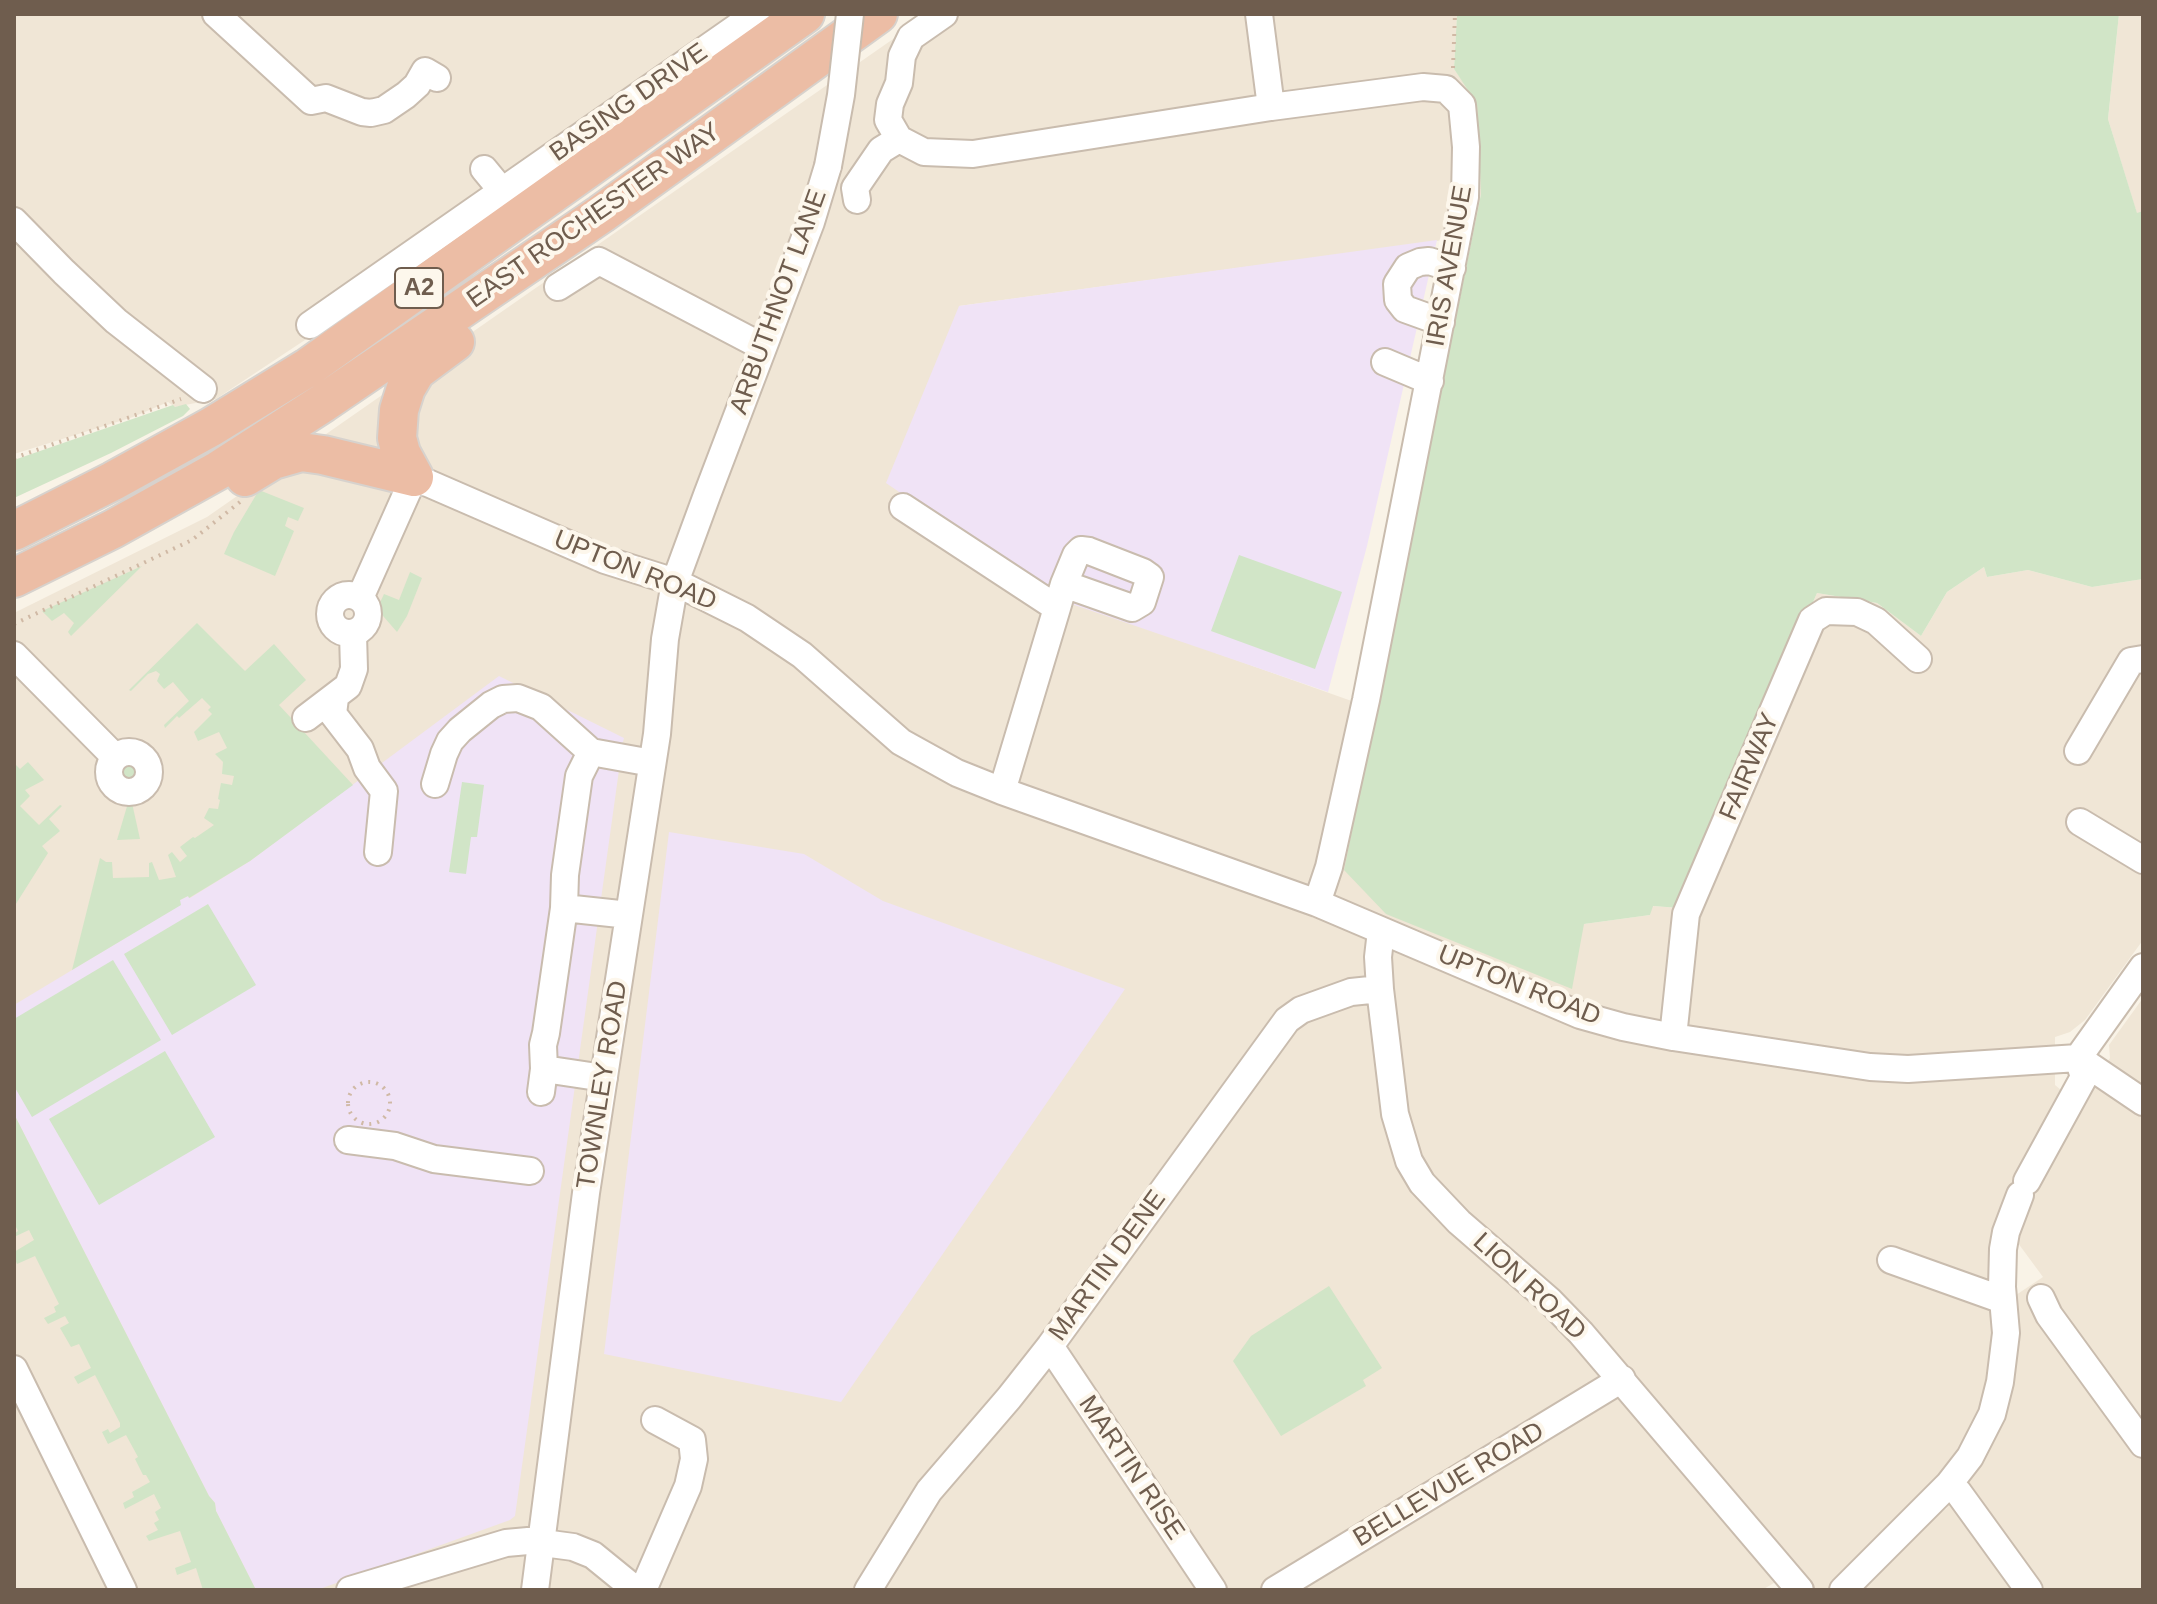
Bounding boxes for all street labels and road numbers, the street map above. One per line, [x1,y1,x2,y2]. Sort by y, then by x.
street label: BASING DRIVE [544,37,714,169]
street label: EAST ROCHESTER WAY [461,117,727,315]
street label: IRIS AVENUE [1421,183,1479,349]
street label: ARBUTHNOT LANE [724,185,834,419]
road number: A2 [395,268,443,308]
street label: UPTON ROAD [549,524,721,618]
street label: FAIRWAY [1713,709,1787,825]
street label: UPTON ROAD [1433,939,1605,1033]
street label: TOWNLEY ROAD [571,979,635,1191]
street label: MARTIN DENE [1043,1185,1173,1347]
street label: LION ROAD [1466,1227,1592,1347]
street label: MARTIN RISE [1071,1390,1191,1546]
street label: BELLEVUE ROAD [1348,1416,1550,1554]

